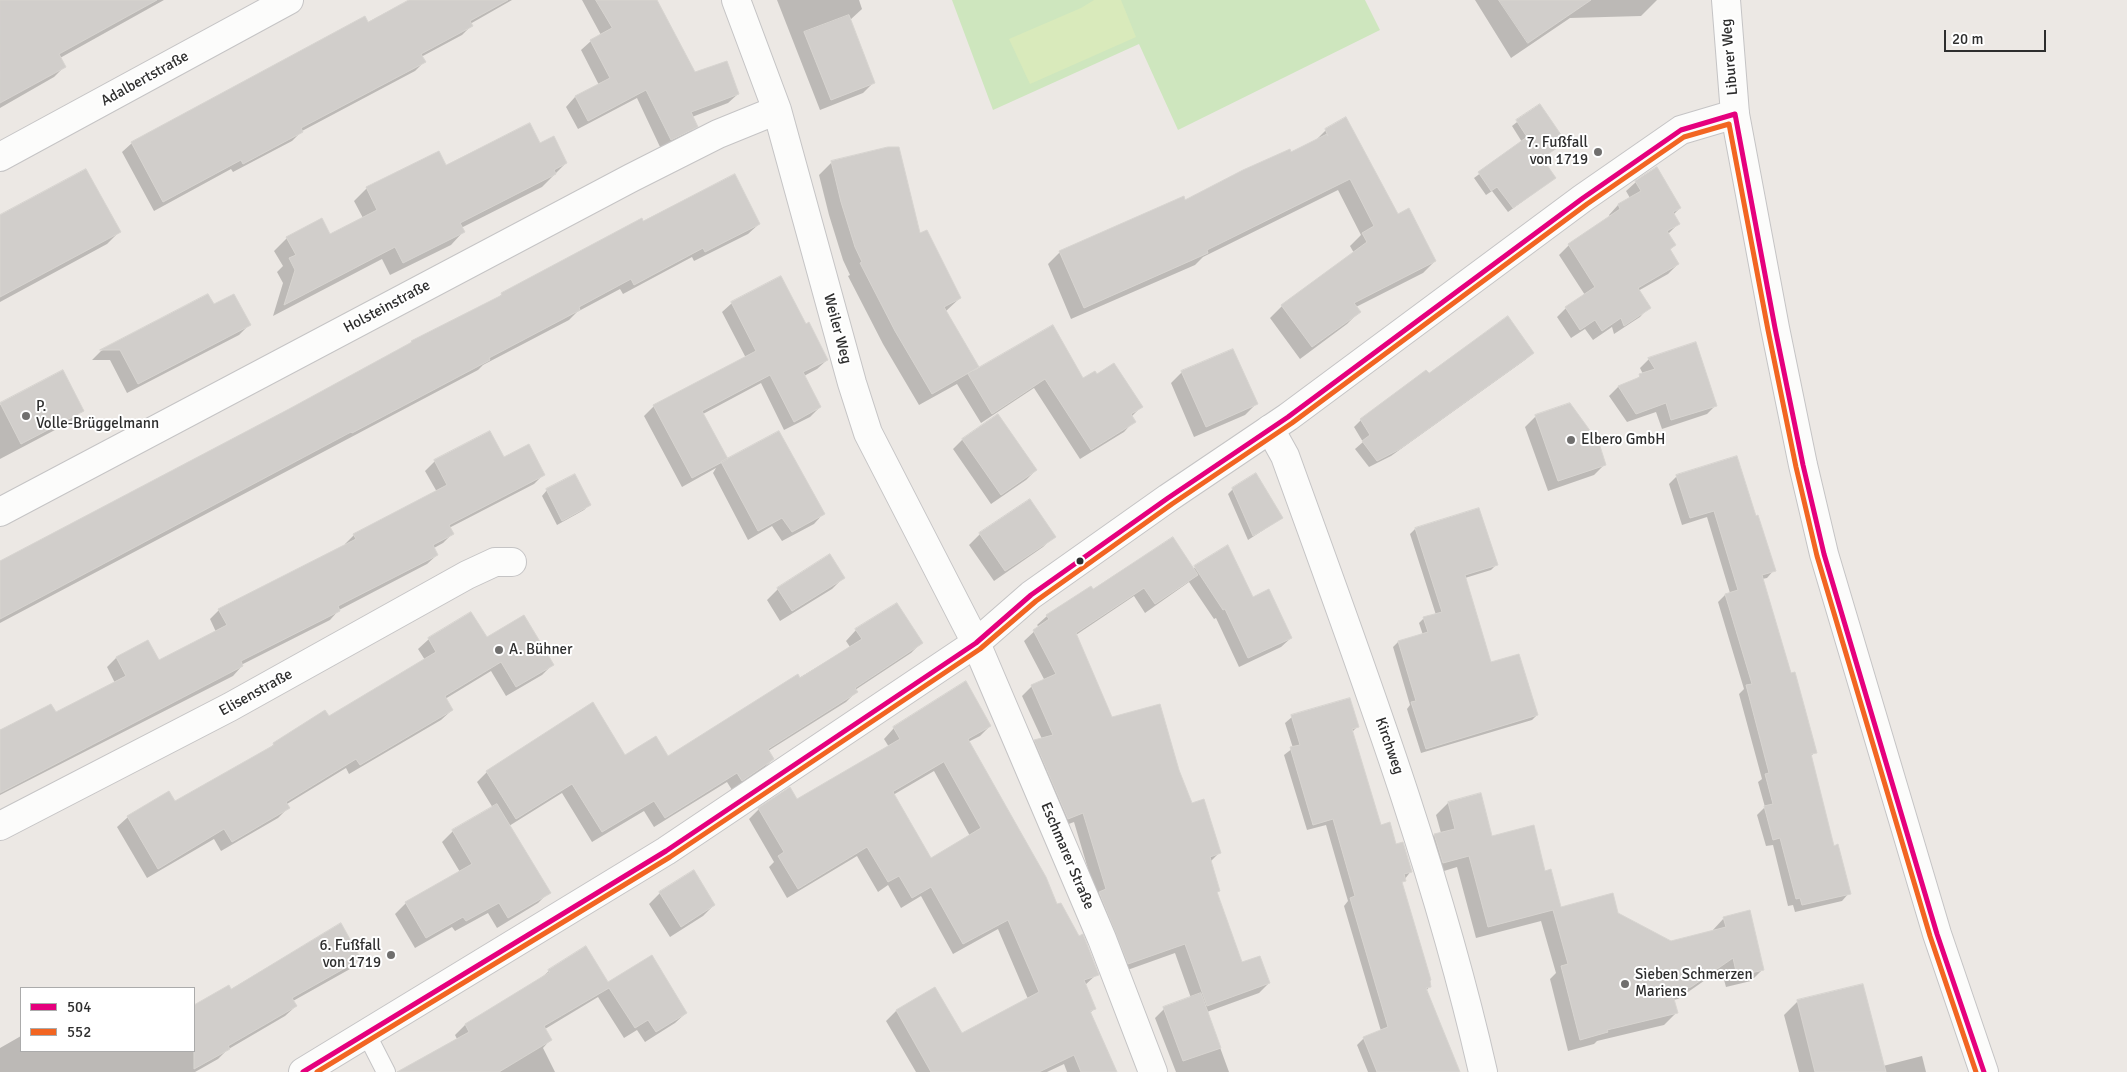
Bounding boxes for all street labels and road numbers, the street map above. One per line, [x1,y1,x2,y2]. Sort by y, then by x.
street label: Liburer Weg [1718,18,1742,96]
street label: Adalbertstraße [98,48,192,110]
street label: Holsteinstraße [341,277,433,337]
street label: Weiler Weg [819,292,855,366]
street label: Elisenstraße [216,666,296,720]
street label: Kirchweg [1371,715,1407,777]
street label: Eschmarer Straße [1036,800,1098,912]

